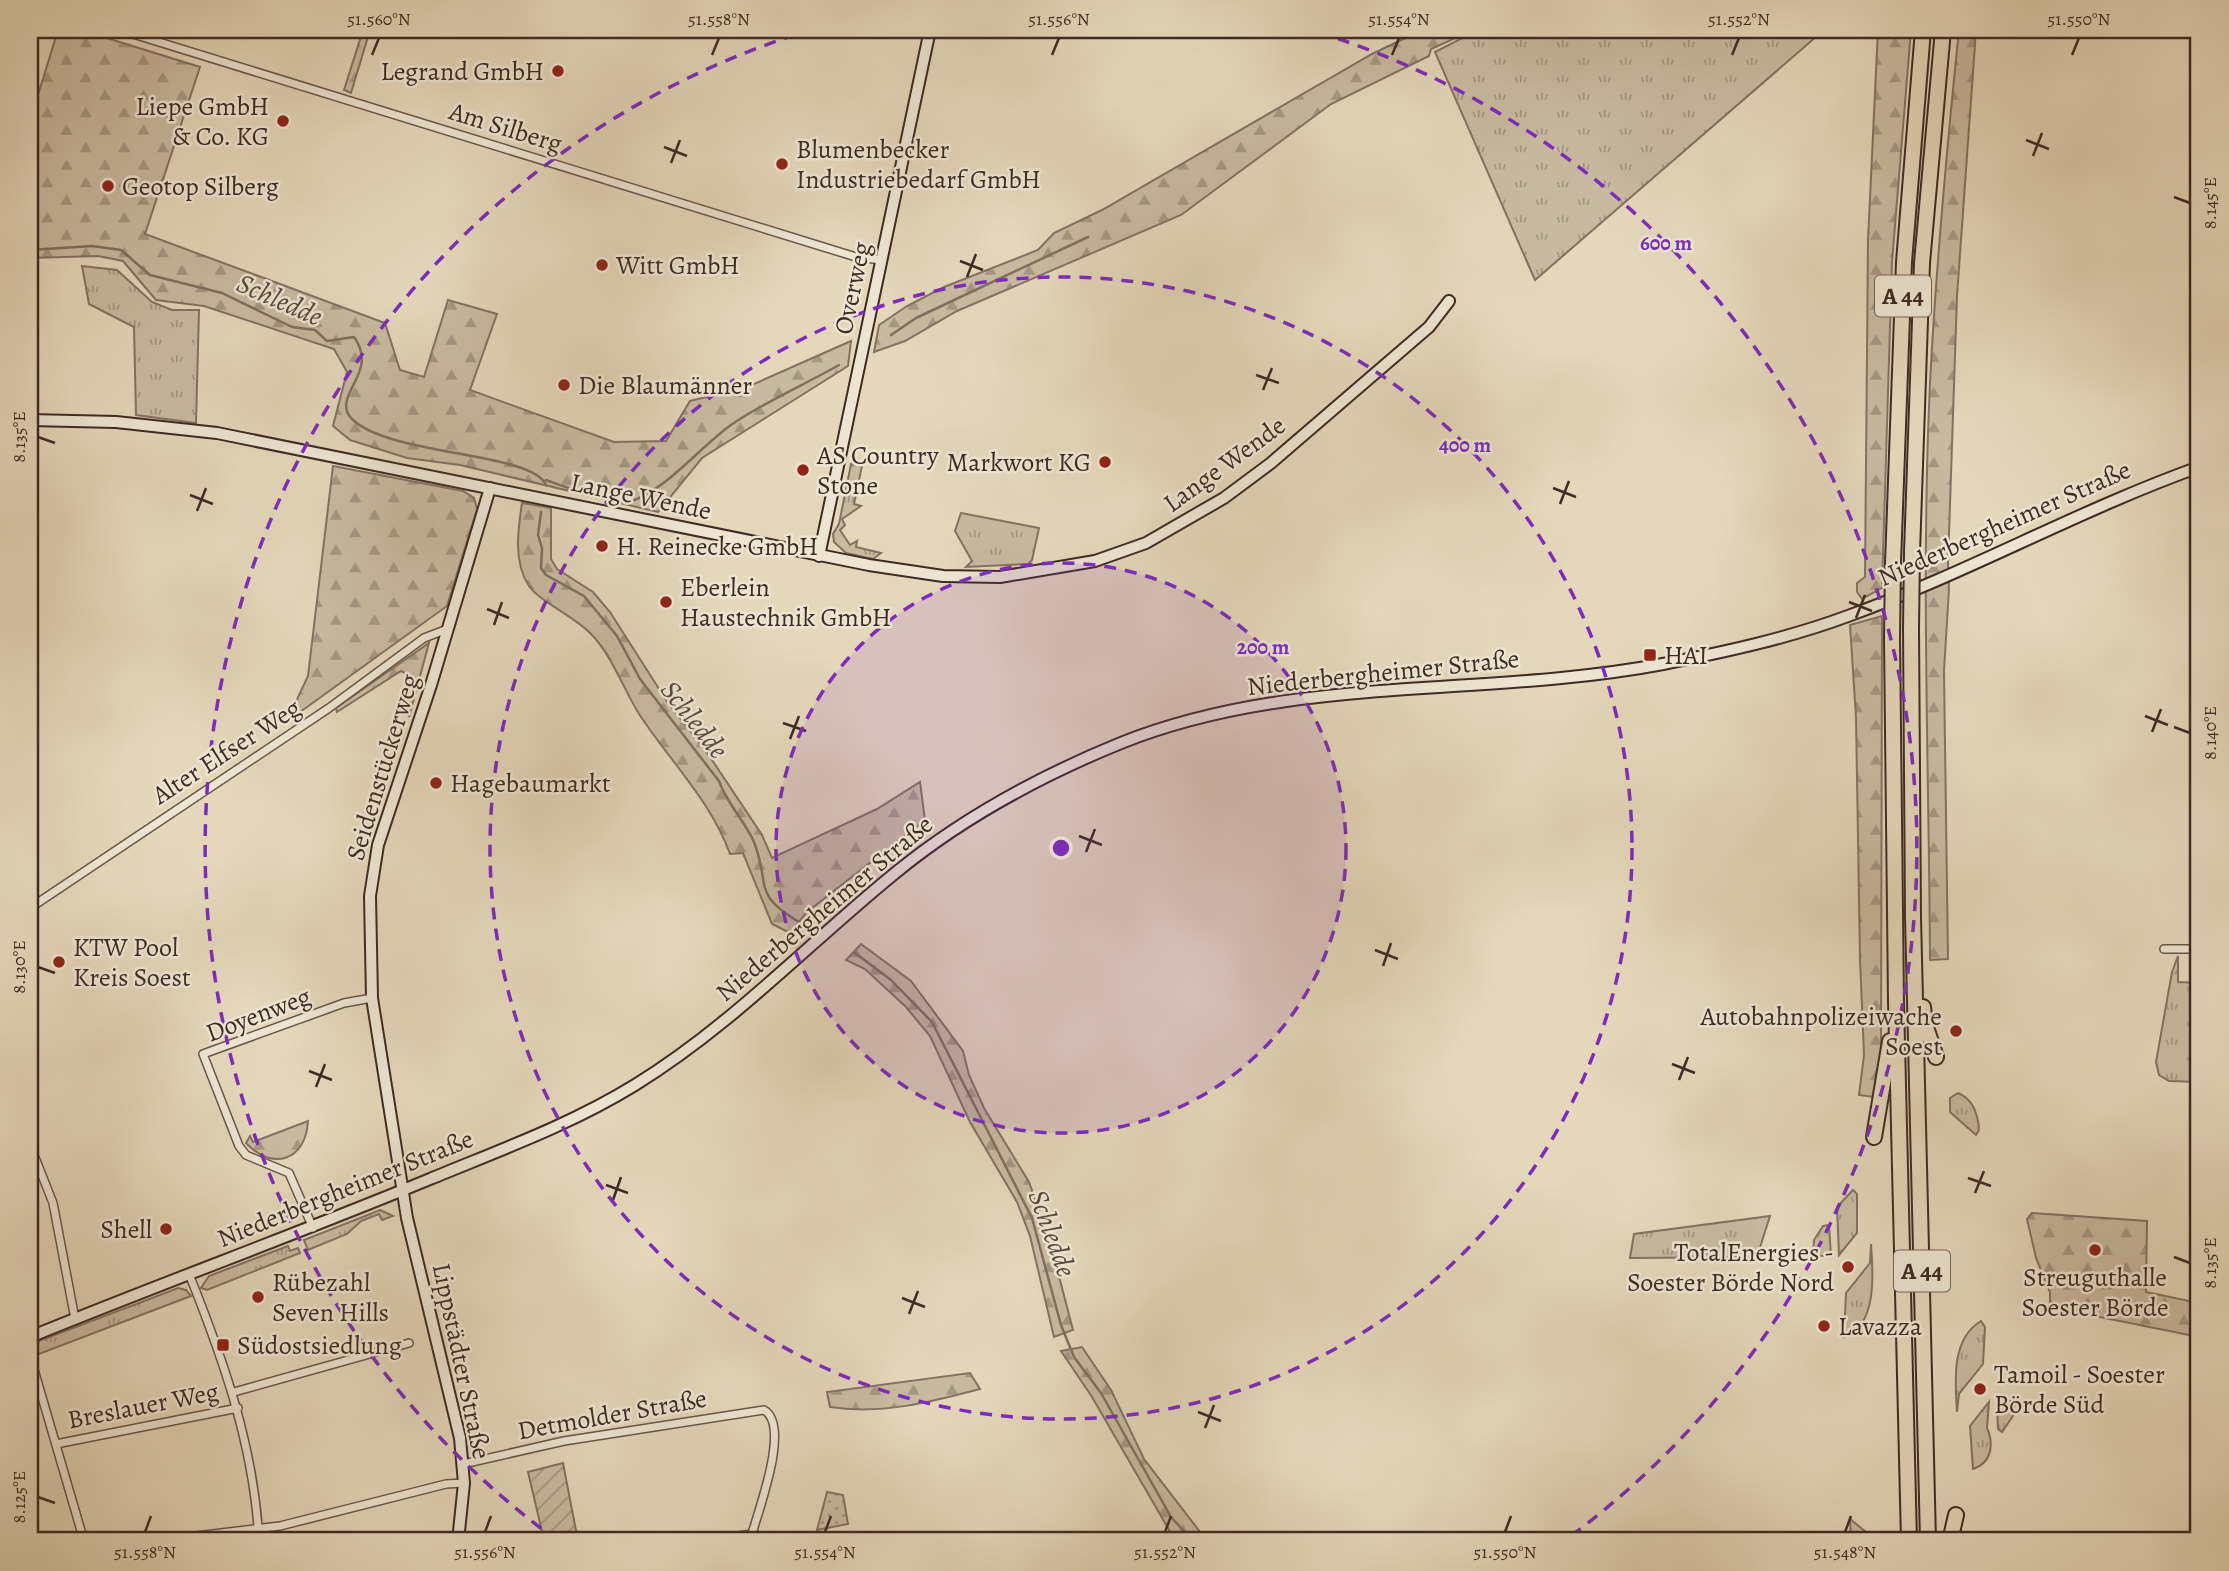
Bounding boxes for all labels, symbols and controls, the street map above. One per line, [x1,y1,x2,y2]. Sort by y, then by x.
text: 51.560°N [347,7,411,31]
text: 51.558°N [688,7,750,31]
text: 51.556°N [1028,7,1090,31]
text: 51.554°N [1368,7,1430,31]
text: 51.552°N [1708,7,1770,31]
text: 51.550°N [2048,7,2110,31]
place label: Legrand GmbH [380,54,544,89]
marker: Legrand GmbH [550,63,566,79]
place label: Liepe GmbH & Co. KG [136,89,269,154]
street label: Am Silberg [444,93,567,161]
marker: Liepe GmbH & Co. KG [275,113,291,129]
place label: Blumenbecker Industriebedarf GmbH [796,132,1041,197]
marker: Blumenbecker Industriebedarf GmbH [774,156,790,172]
place label: Geotop Silberg [122,169,279,204]
text: 8.145°E [2198,177,2222,229]
marker: Geotop Silberg [100,178,116,194]
text: 600 m [1640,229,1692,257]
street label: Overweg [826,239,879,338]
place label: Witt GmbH [615,248,740,283]
marker: Witt GmbH [594,257,610,273]
water label: Schledde [231,264,328,336]
road number: A 44 [1875,276,1931,316]
place label: Die Blaumänner [578,368,752,403]
marker: Die Blaumänner [556,377,572,393]
street label: Lange Wende [1156,408,1292,521]
text: 8.135°E [7,411,31,463]
text: 400 m [1439,431,1492,459]
place label: AS Country Stone [816,438,939,503]
place label: Markwort KG [946,445,1091,480]
street label: Niederbergheimer Straße [1872,452,2136,595]
marker: Markwort KG [1097,454,1113,470]
marker: AS Country Stone [795,462,811,478]
street label: Lange Wende [567,464,715,528]
place label: H. Reinecke GmbH [616,529,818,564]
marker: H. Reinecke GmbH [594,538,610,554]
place label: Eberlein Haustechnik GmbH [680,570,891,635]
marker: Eberlein Haustechnik GmbH [658,594,674,610]
text: 200 m [1237,633,1290,661]
place label: HAI [1664,638,1708,673]
street label: Niederbergheimer Straße [1245,641,1521,704]
marker: HAI [1642,647,1658,663]
street label: Seidenstückerweg [338,670,427,865]
water label: Schledde [652,672,737,767]
street label: Alter Elfser Weg [144,690,307,813]
text: 8.140°E [2198,706,2222,760]
place label: Hagebaumarkt [450,766,611,801]
marker: Hagebaumarkt [428,775,444,791]
street label: Niederbergheimer Straße [708,807,940,1010]
centre of rings [1049,836,1073,860]
place label: KTW Pool Kreis Soest [73,930,191,995]
text: 8.130°E [7,940,31,994]
marker: KTW Pool Kreis Soest [51,954,67,970]
street label: Doyenweg [201,978,316,1050]
place label: Autobahnpolizeiwache Soest [1699,999,1942,1064]
marker: Autobahnpolizeiwache Soest [1948,1023,1964,1039]
street label: Niederbergheimer Straße [212,1121,478,1256]
water label: Schledde [1019,1185,1085,1282]
place label: Shell [100,1212,152,1247]
marker: Shell [158,1221,174,1237]
place label: TotalEnergies - Soester Börde Nord [1627,1235,1834,1300]
text: 8.135°E [2198,1237,2222,1289]
marker: Streuguthalle Soester Börde [2087,1242,2103,1258]
road number: A 44 [1894,1251,1950,1292]
marker: TotalEnergies - Soester Börde Nord [1840,1259,1856,1275]
street label: Lippstädter Straße [424,1260,499,1462]
place label: Streuguthalle Soester Börde [2021,1260,2169,1325]
place label: Rübezahl Seven Hills [272,1265,389,1330]
marker: Rübezahl Seven Hills [250,1289,266,1305]
place label: Lavazza [1838,1309,1922,1344]
marker: Lavazza [1816,1318,1832,1334]
place label: Südostsiedlung [237,1328,402,1363]
marker: Südostsiedlung [215,1337,231,1353]
place label: Tamoil - Soester Börde Süd [1994,1357,2165,1422]
street label: Breslauer Weg [65,1374,222,1437]
street label: Detmolder Straße [515,1381,709,1448]
marker: Tamoil - Soester Börde Süd [1972,1381,1988,1397]
text: 8.125°E [7,1471,31,1523]
text: 51.558°N [114,1540,176,1564]
text: 51.556°N [454,1540,516,1564]
text: 51.554°N [794,1540,856,1564]
text: 51.552°N [1134,1540,1196,1564]
text: 51.550°N [1474,1540,1536,1564]
text: 51.548°N [1814,1540,1876,1564]

